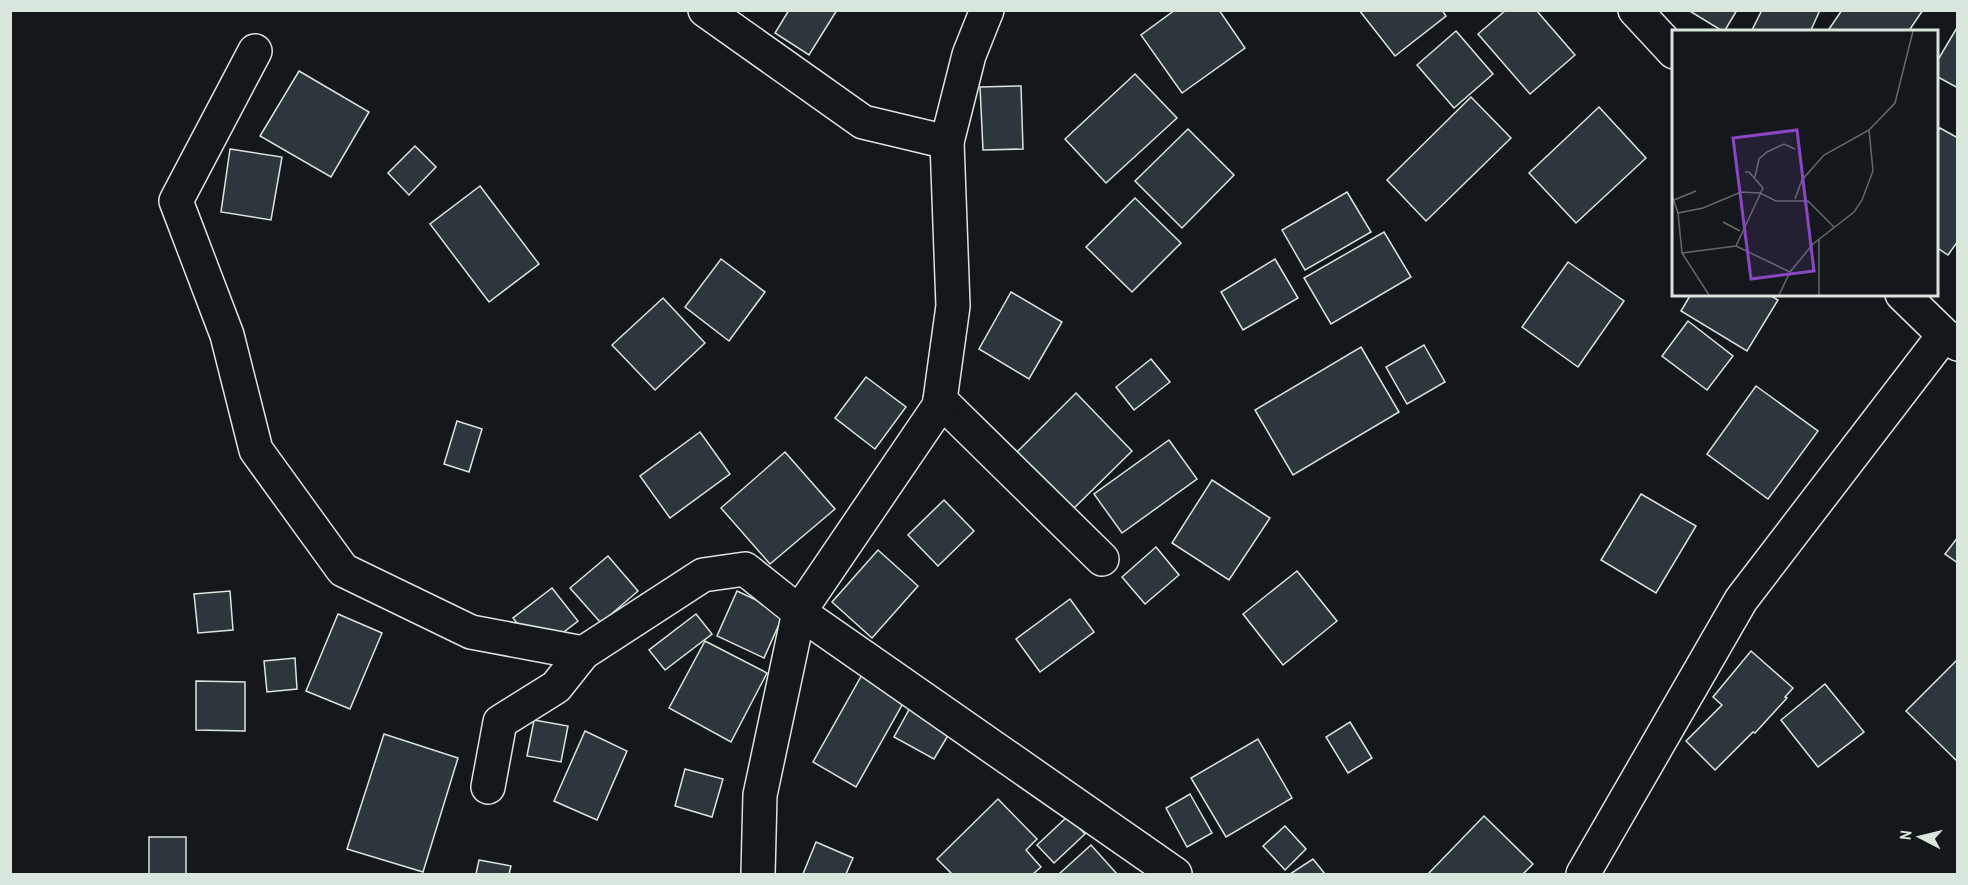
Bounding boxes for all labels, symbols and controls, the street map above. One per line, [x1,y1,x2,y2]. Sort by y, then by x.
inset map [1672,30,1938,296]
north arrow [1890,807,1950,867]
text: N [1894,829,1917,841]

